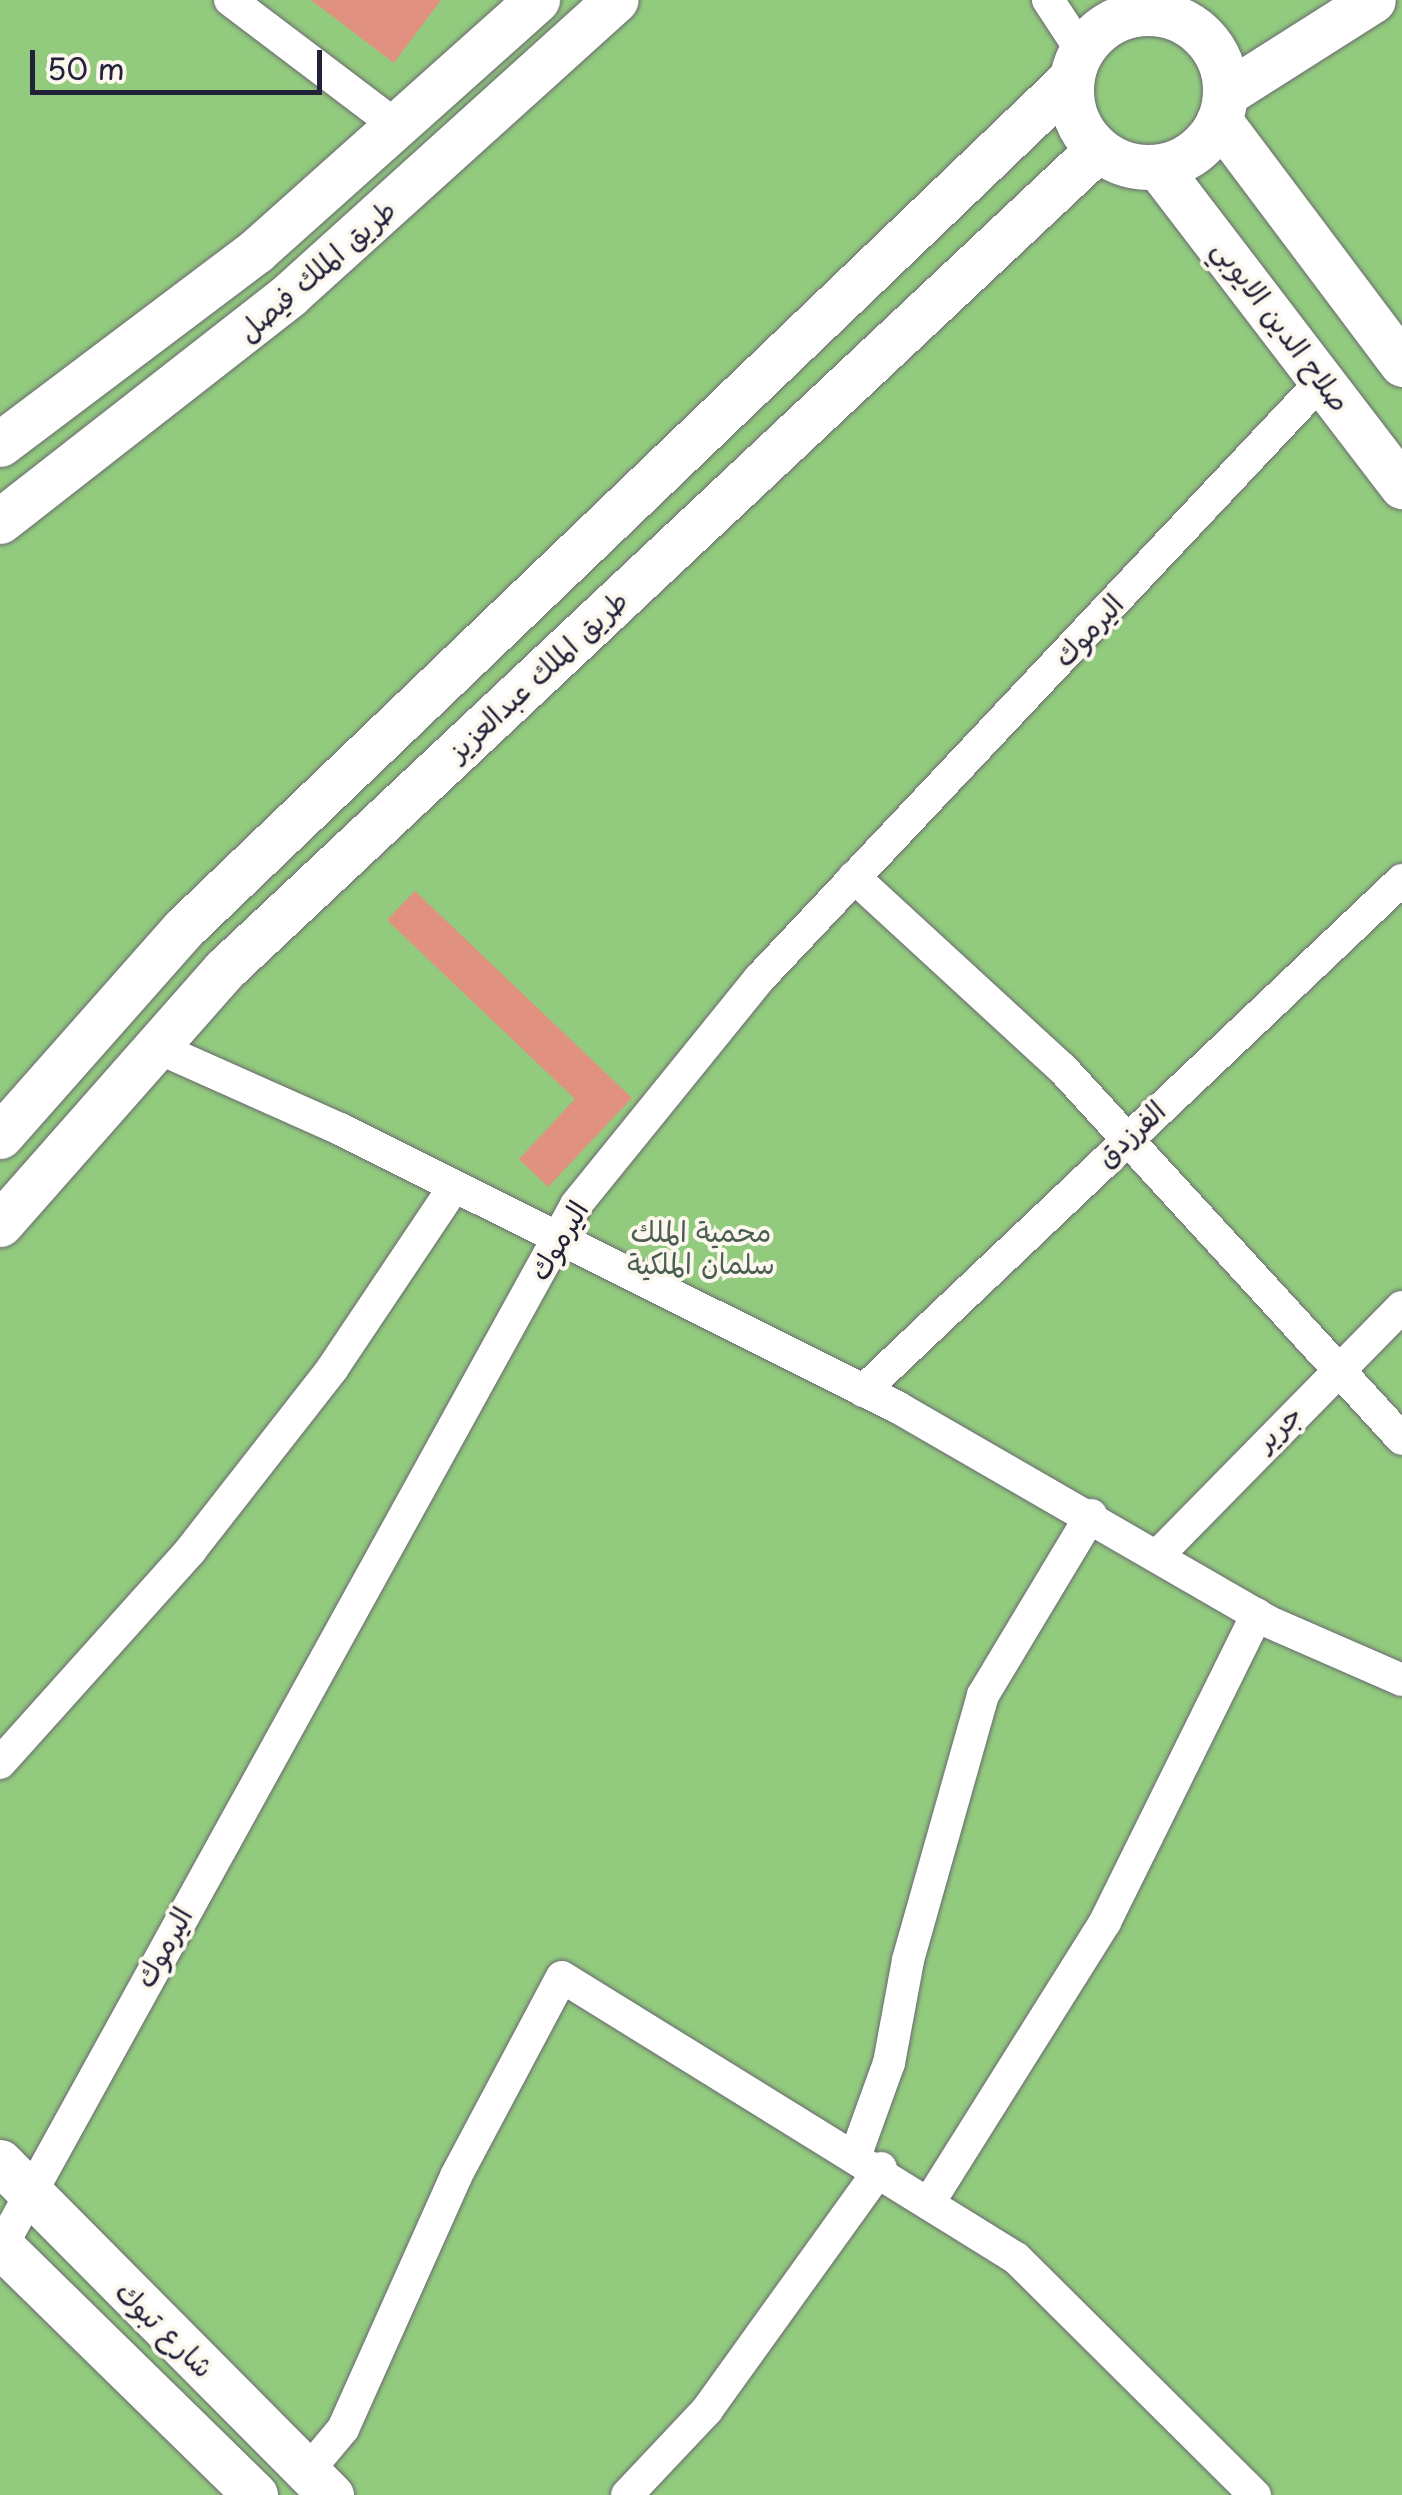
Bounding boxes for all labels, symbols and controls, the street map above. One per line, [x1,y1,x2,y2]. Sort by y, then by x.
scale bar [35,30,328,92]
text: 50 m [47,45,125,90]
street label: طريق الملك فيصل [230,192,402,348]
street label: صلاح الدين الايوبي [1206,232,1358,418]
street label: طريق الملك عبدالعزيز [440,583,634,767]
street label: اليرموك [1046,587,1130,673]
street label: الفرزدق [1088,1093,1172,1173]
street label: اليرموك [521,1194,595,1286]
park label: محمية الملك سلمان الملكية [627,1214,775,1280]
street label: جرير [1248,1397,1308,1457]
street label: اليرموك [127,1901,199,1993]
street label: شارع تبوك [109,2274,221,2384]

